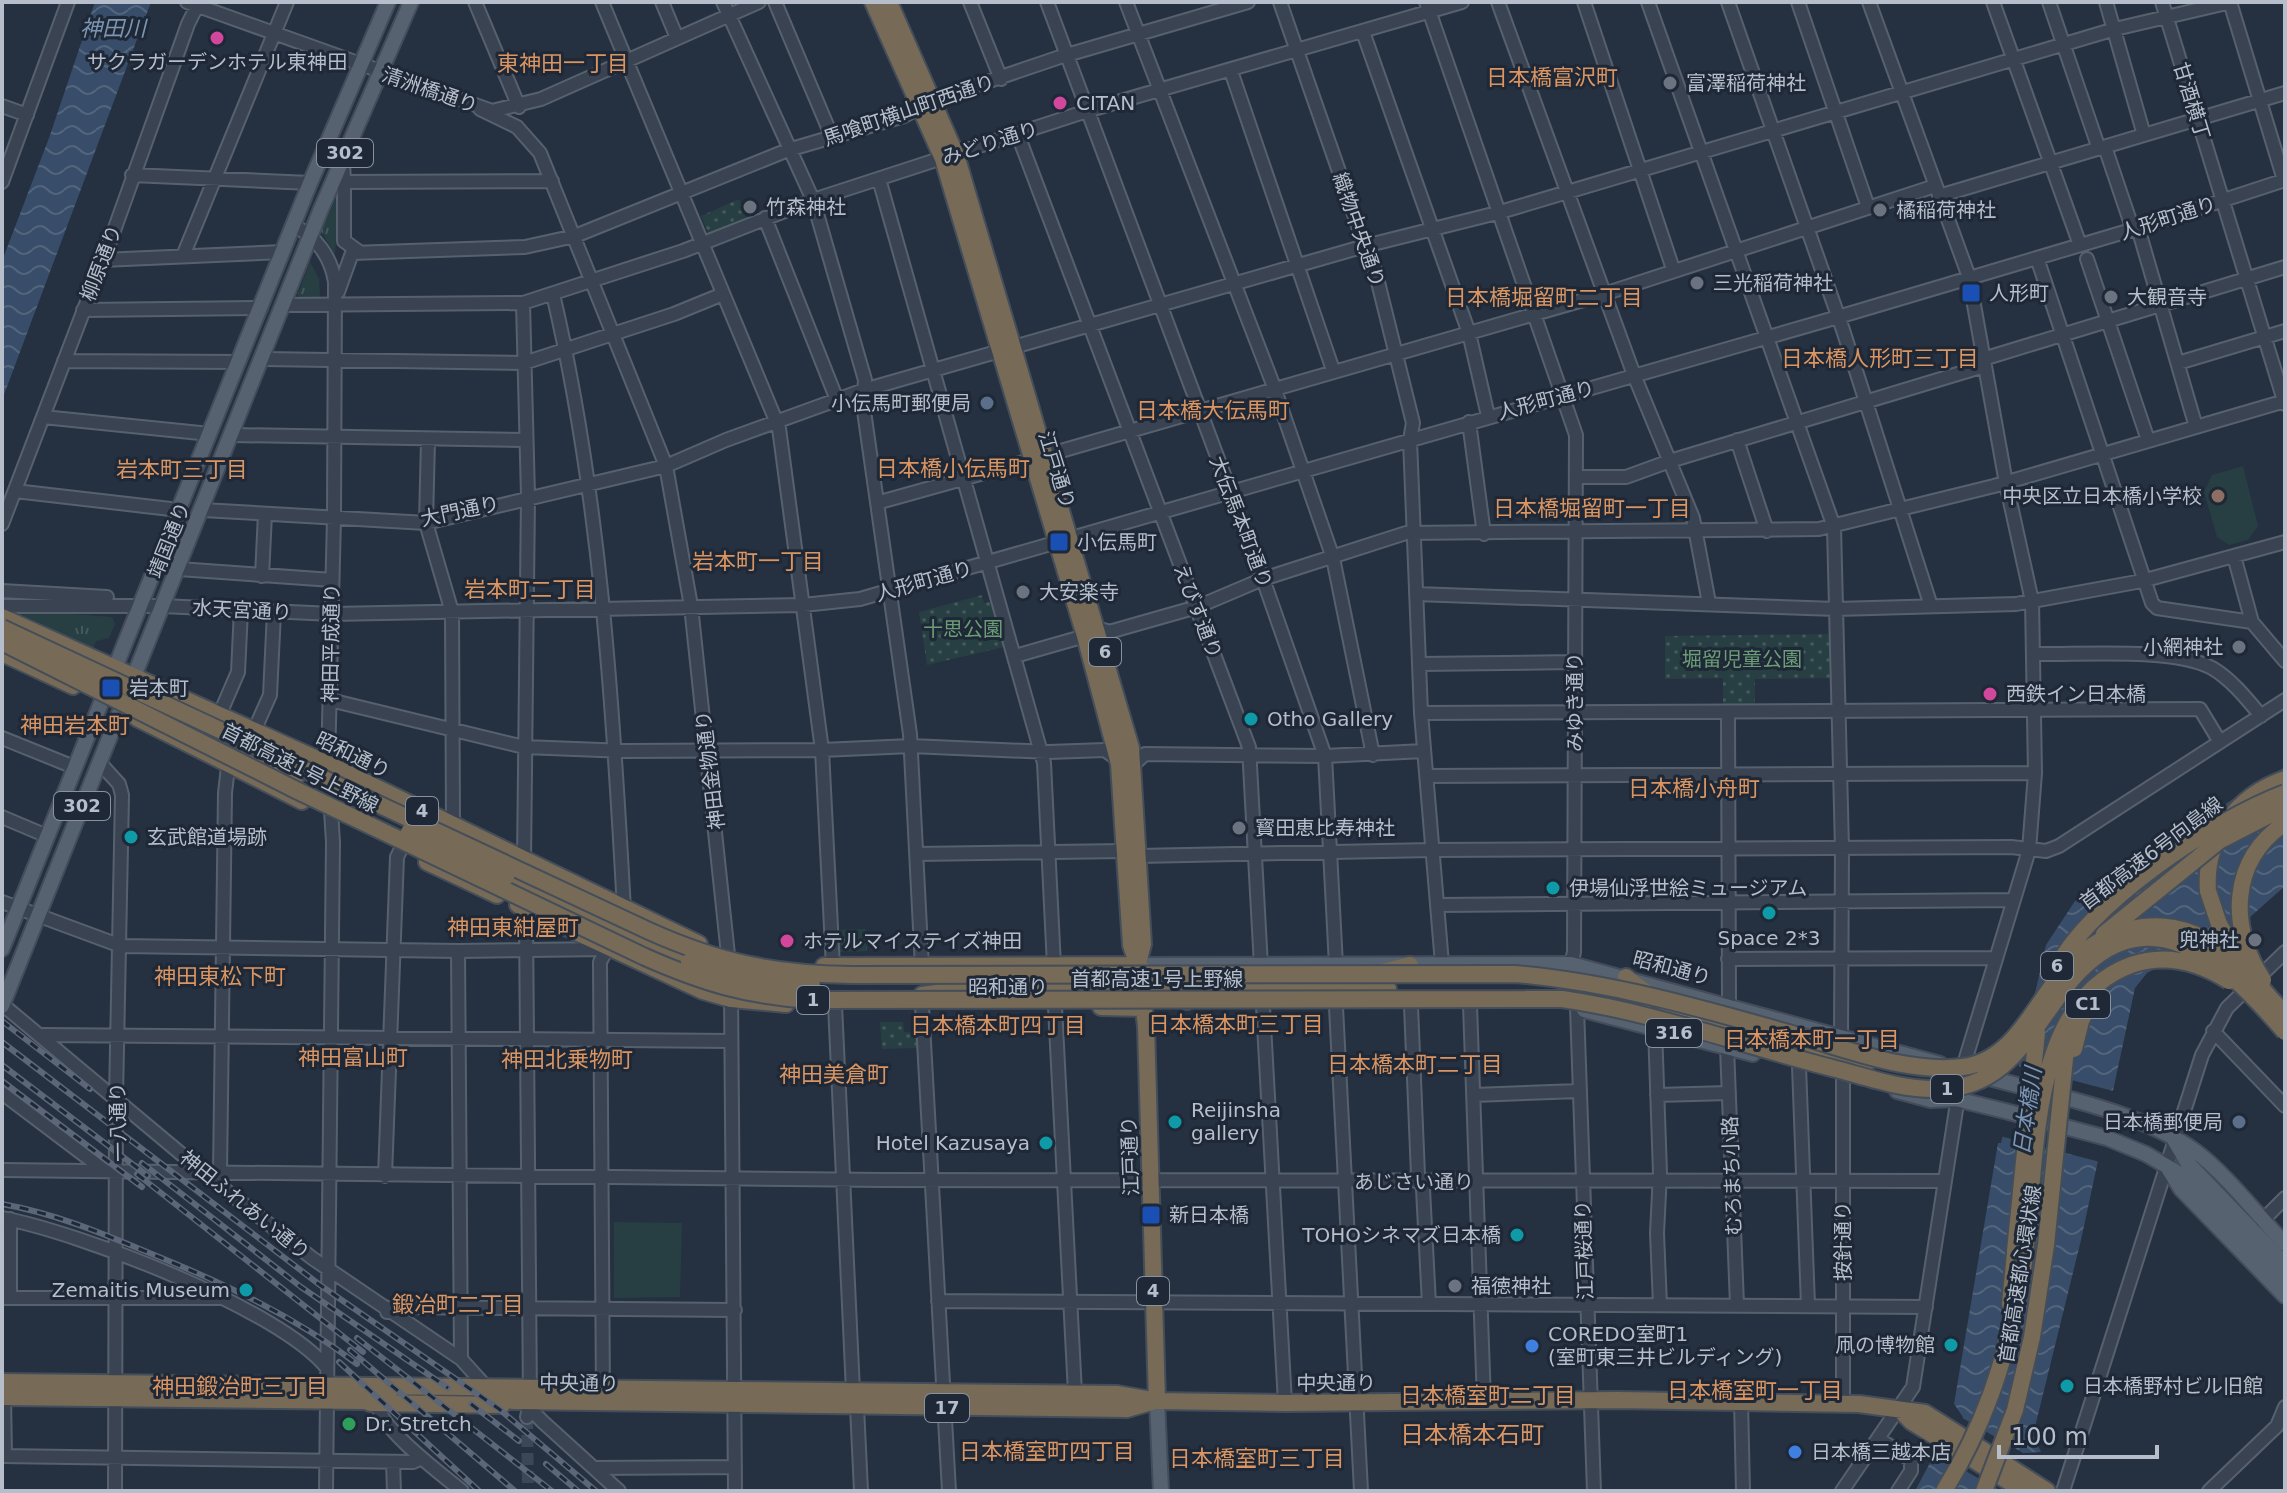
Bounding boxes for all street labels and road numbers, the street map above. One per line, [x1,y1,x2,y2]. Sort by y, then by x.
street label: 甘酒横丁 [2169,59,2215,143]
street label: 清洲橋通り [379,62,481,118]
street label: 馬喰町横山町西通り [820,69,998,151]
street label: みどり通り [939,116,1041,170]
road number: 302 [317,139,373,167]
street label: 織物中央通り [1328,169,1390,291]
street label: 人形町通り [2117,191,2219,245]
street label: 柳原通り [75,221,127,305]
street label: 人形町通り [1495,375,1597,425]
street label: 江戸通り [1034,428,1080,512]
street label: 大伝馬本町通り [1205,452,1277,592]
street label: 大門通り [418,491,502,531]
street label: 靖国通り [143,498,195,582]
street label: 人形町通り [873,556,975,606]
street label: えびす通り [1169,560,1227,662]
street label: 神田平成通り [318,583,344,703]
street label: 水天宮通り [191,595,293,625]
road number: 6 [1089,638,1121,666]
street label: みゆき通り [1563,652,1587,752]
street label: 神田金物通り [691,709,729,831]
street label: 首都高速1号上野線 [218,718,382,818]
street label: 昭和通り [312,727,394,783]
street label: 首都高速6号向島線 [2075,791,2227,915]
road number: 302 [54,792,110,820]
road number: 4 [406,797,438,825]
street label: 昭和通り [1630,946,1714,990]
road number: 6 [2041,952,2073,980]
street label: 首都高速1号上野線 [1071,967,1243,991]
street label: 昭和通り [968,975,1048,999]
road number: 1 [797,986,829,1014]
road number: C1 [2066,990,2110,1018]
road number: 316 [1646,1019,1702,1047]
road number: 1 [1931,1075,1963,1103]
street label: 一八通り [105,1082,131,1162]
street label: 江戸通り [1117,1116,1143,1196]
street label: むろまち小路 [1718,1116,1746,1236]
street label: 神田ふれあい通り [175,1145,315,1265]
street label: あじさい通り [1354,1170,1474,1194]
street label: 首都高速都心環状線 [1994,1183,2046,1365]
street label: 江戸桜通り [1570,1200,1598,1300]
street label: 按針通り [1831,1201,1855,1281]
road number: 4 [1137,1277,1169,1305]
street label: 中央通り [539,1370,619,1396]
street label: 中央通り [1296,1371,1376,1395]
road number: 17 [925,1394,969,1422]

